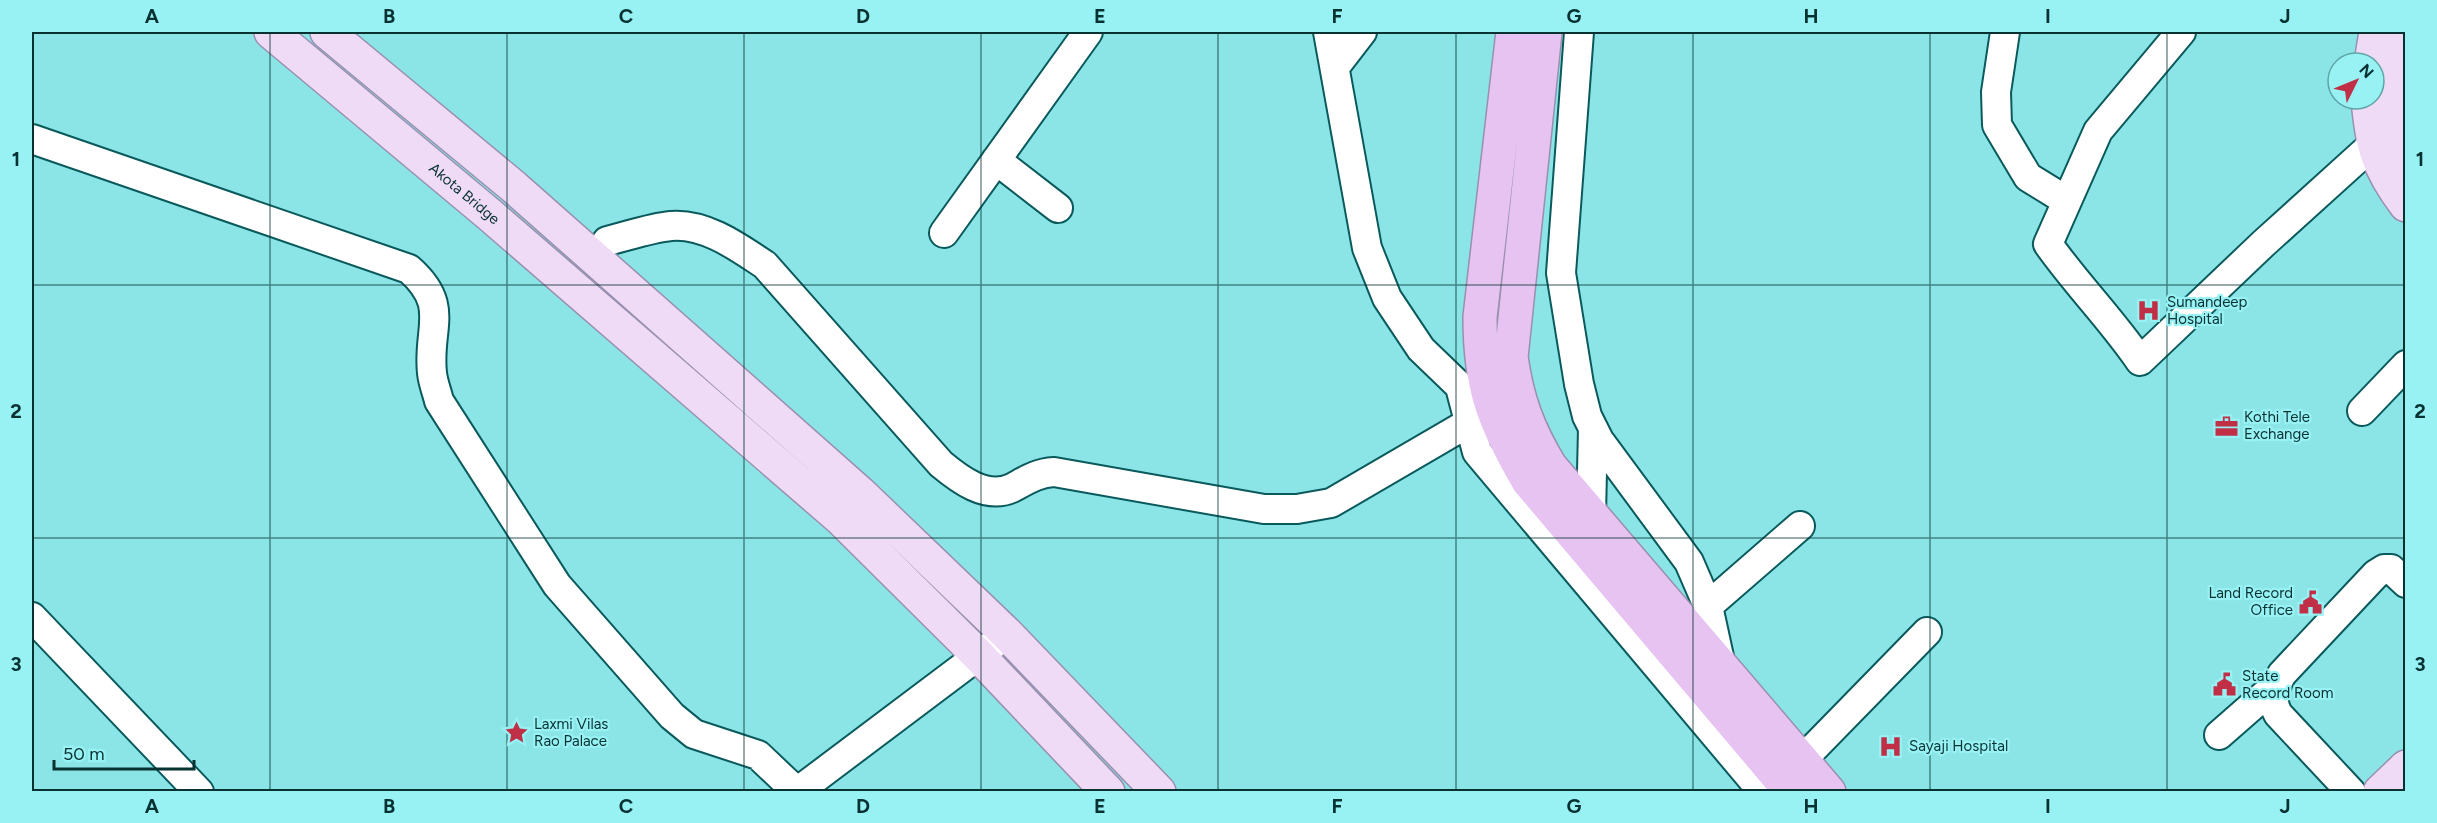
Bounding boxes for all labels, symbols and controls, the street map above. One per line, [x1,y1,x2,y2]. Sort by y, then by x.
text: A [145,4,160,28]
text: B [383,4,395,28]
text: C [619,4,633,28]
text: D [856,4,870,28]
text: E [1094,4,1106,28]
text: F [1331,4,1343,28]
text: G [1567,4,1582,28]
text: H [1804,4,1819,28]
text: I [2045,4,2051,28]
text: J [2279,4,2291,28]
north arrow [2326,51,2386,111]
text: N [2355,60,2378,82]
text: 1 [12,147,20,171]
text: 1 [2416,147,2424,171]
street label: Akota Bridge [425,159,503,228]
place label: Sumandeep Hospital [2167,293,2248,328]
hospital icon: Sumandeep Hospital [2136,298,2162,324]
text: 2 [10,399,22,423]
text: 2 [2414,399,2426,423]
place label: Kothi Tele Exchange [2244,408,2310,443]
office icon: Kothi Tele Exchange [2213,413,2239,439]
place label: Land Record Office [2208,584,2293,619]
public building icon: Land Record Office [2298,589,2324,615]
text: 3 [10,652,22,676]
text: 3 [2414,652,2426,676]
place label: State Record Room [2242,667,2334,702]
public building icon: State Record Room [2211,672,2237,698]
place label: Laxmi Vilas Rao Palace [534,715,608,750]
place icon: Laxmi Vilas Rao Palace [503,720,529,746]
scale bar [54,733,194,771]
hospital icon: Sayaji Hospital [1878,733,1904,759]
place label: Sayaji Hospital [1909,737,2008,755]
text: 50 m [63,743,105,765]
text: A [145,794,160,818]
text: B [383,794,395,818]
text: C [619,794,633,818]
text: D [856,794,870,818]
text: E [1094,794,1106,818]
text: F [1331,794,1343,818]
text: G [1567,794,1582,818]
text: H [1804,794,1819,818]
text: I [2045,794,2051,818]
text: J [2279,794,2291,818]

